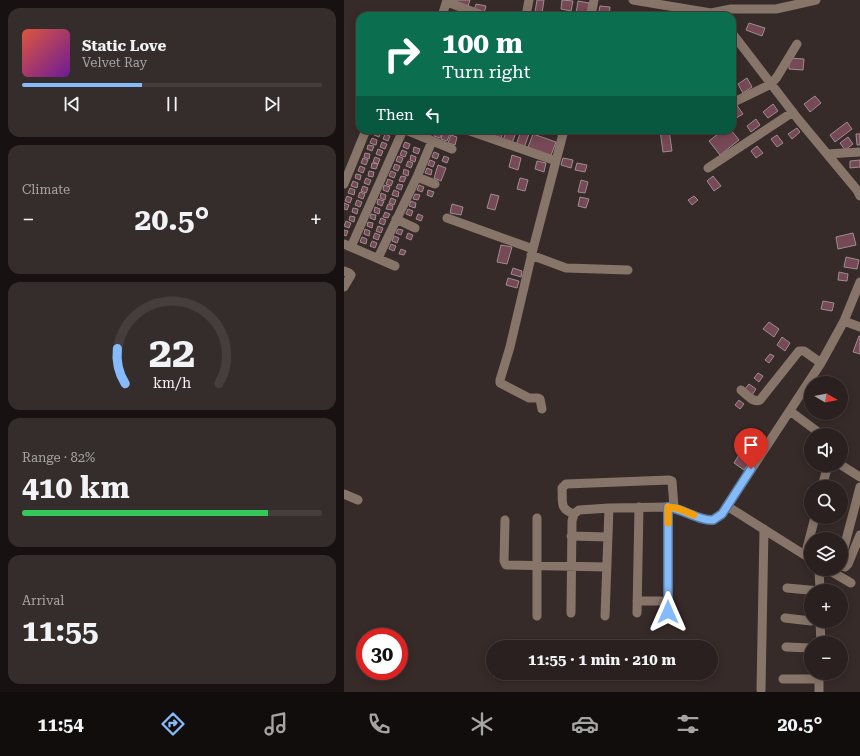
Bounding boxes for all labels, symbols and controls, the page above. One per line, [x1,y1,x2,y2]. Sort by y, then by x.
text: 100 m [442,27,523,60]
icon: right [376,28,428,80]
text: Static Love [82,37,166,55]
text: Velvet Ray [82,55,147,70]
text: Turn right [442,61,530,82]
icon: previous [61,93,83,115]
icon: pause [161,93,183,115]
icon: next [261,93,283,115]
icon: left [422,104,444,126]
text: Then [376,106,414,124]
text: Climate [22,182,70,197]
text: 20.5° [135,202,209,237]
text: − [22,207,34,232]
text: + [310,207,322,232]
text: 22 [149,328,195,377]
text: km/h [153,375,191,391]
north arrow [804,376,848,420]
map controls [804,376,848,680]
pin [734,428,768,469]
button: sound [804,428,848,472]
icon: arrive [740,434,762,456]
text: Range · 82% [22,450,95,465]
text: 410 km [22,470,130,505]
button: search [804,480,848,524]
button: layers [804,532,848,576]
button: + [804,584,848,628]
position arrow [647,591,689,633]
text: Arrival [22,593,64,608]
text: 11:55 [22,613,99,648]
speed limit sign: 30 [356,628,408,680]
button: − [804,636,848,680]
text: 11:55 · 1 min · 210 m [528,651,676,669]
icon: directions [159,710,187,738]
icon: music [262,710,290,738]
icon: phone [365,710,393,738]
icon: climate [468,710,496,738]
icon: car [571,710,599,738]
icon: filters [674,710,702,738]
text: 11:54 [38,714,84,735]
text: 20.5° [778,714,822,735]

